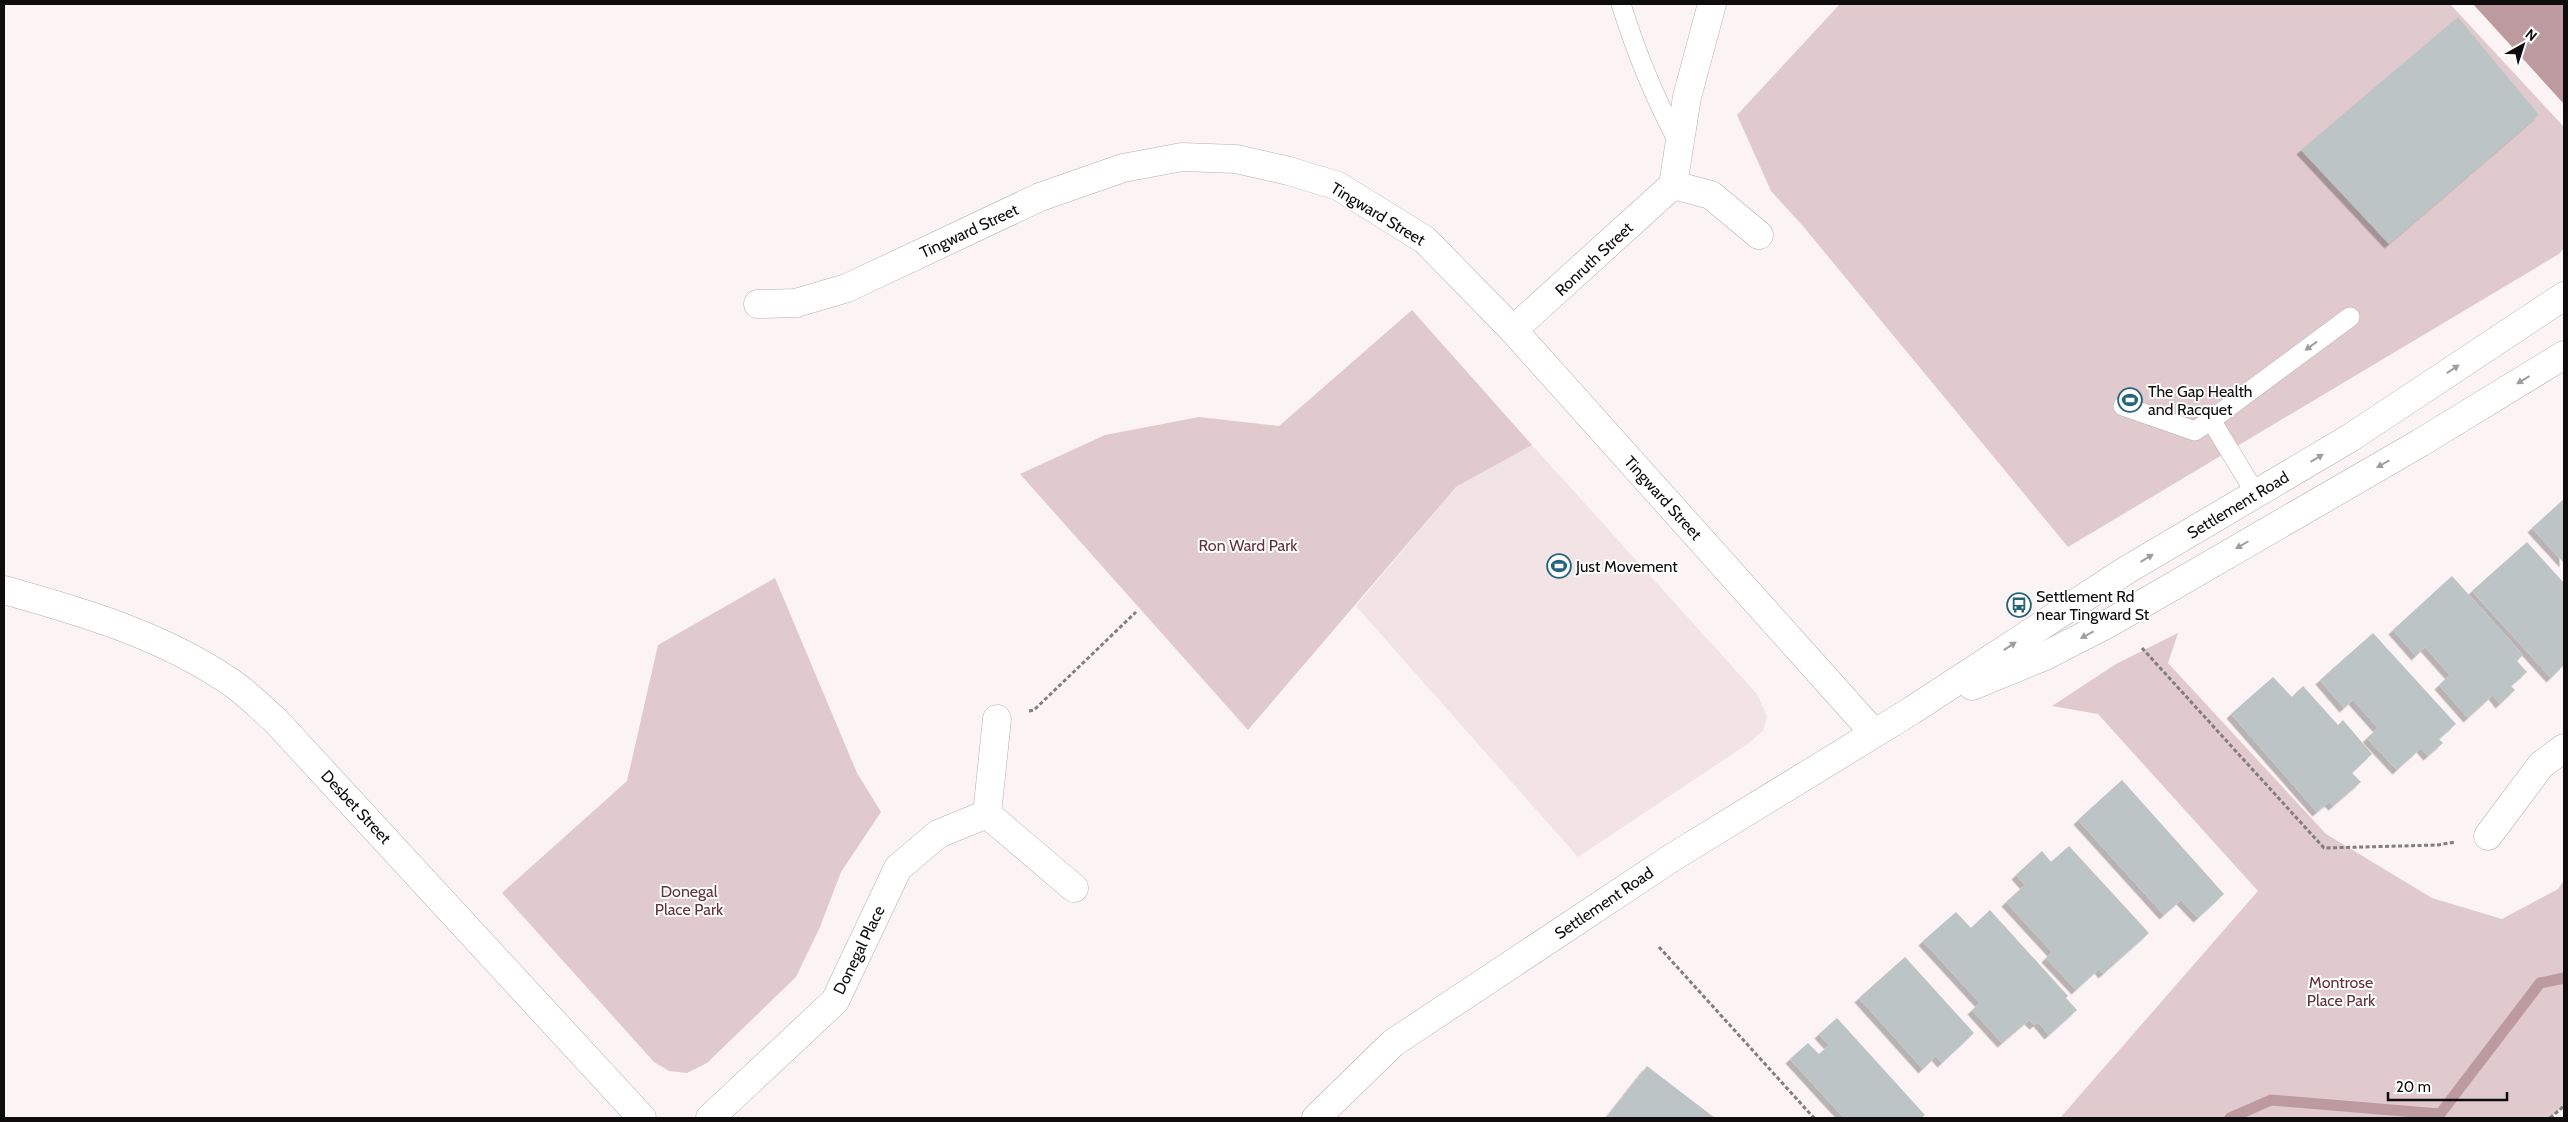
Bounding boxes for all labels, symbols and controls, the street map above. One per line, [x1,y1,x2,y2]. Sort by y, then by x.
north arrow [2498,20,2548,70]
text: N [2522,25,2541,45]
street label: Tingward Street [1328,178,1429,250]
street label: Tingward Street [917,200,1022,262]
street label: Ronruth Street [1551,218,1637,300]
one-way arrow [2304,341,2318,351]
one-way arrow [2446,364,2459,374]
one-way arrow [2516,376,2529,385]
place label: The Gap Health and Racquet [2148,382,2253,419]
sports icon: The Gap Health and Racquet [2117,387,2143,413]
street label: Tingward Street [1620,452,1706,544]
one-way arrow [2310,453,2323,463]
one-way arrow [2377,459,2390,468]
street label: Settlement Road [2184,467,2292,543]
park label: Ron Ward Park [1198,536,1298,555]
one-way arrow [2236,540,2249,549]
sports icon: Just Movement [1546,553,1572,579]
one-way arrow [2140,554,2153,563]
place label: Just Movement [1575,557,1678,576]
place label: Settlement Rd near Tingward St [2036,587,2150,624]
bus stop icon: Settlement Rd near Tingward St [2006,592,2032,618]
one-way arrow [2080,631,2094,639]
one-way arrow [2003,641,2017,651]
street label: Desbet Street [317,766,395,848]
street label: Settlement Road [1551,863,1657,943]
park label: Donegal Place Park [655,882,724,919]
street label: Donegal Place [829,903,889,997]
park label: Montrose Place Park [2307,973,2376,1010]
scale bar [2388,1070,2507,1102]
text: 20 m [2396,1078,2431,1096]

